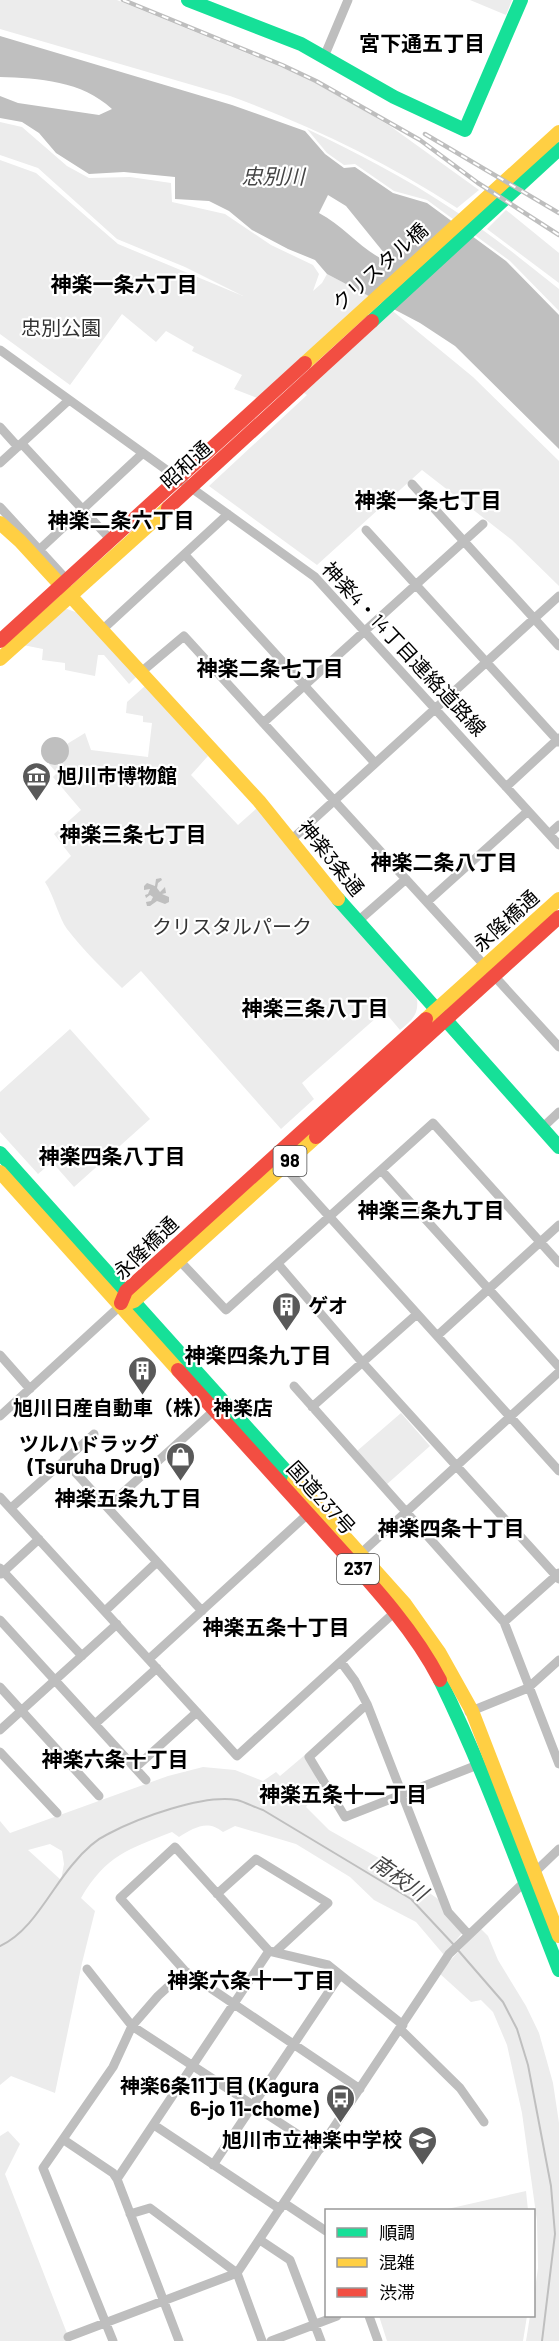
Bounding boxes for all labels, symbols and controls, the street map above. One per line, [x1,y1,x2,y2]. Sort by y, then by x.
district label: 宮下通五丁目 [359,30,485,55]
water label: 忠別川 [242,163,306,188]
street label: クリスタル橋 [327,217,432,315]
district label: 神楽一条六丁目 [51,271,198,296]
park label: 忠別公園 [21,315,101,339]
street label: 昭和通 [155,435,216,493]
district label: 神楽一条七丁目 [355,487,502,512]
district label: 神楽二条六丁目 [48,507,195,532]
street label: 神楽4・14丁目連絡道路線 [318,556,492,740]
district label: 神楽二条七丁目 [197,655,344,680]
museum icon: 旭川市博物館 [20,760,52,802]
place label: 旭川市博物館 [57,763,177,787]
street label: 神楽3条通 [294,815,370,900]
district label: 神楽三条七丁目 [60,821,207,846]
district label: 神楽二条八丁目 [371,849,518,874]
street label: 永隆橋通 [468,885,543,956]
park label: クリスタルパーク [152,914,312,938]
district label: 神楽三条八丁目 [242,995,389,1020]
district label: 神楽四条八丁目 [39,1143,186,1168]
road number: 98 [274,1146,306,1176]
district label: 神楽三条九丁目 [358,1197,505,1222]
street label: 永隆橋通 [108,1211,182,1284]
building icon: ゲオ [271,1290,303,1332]
place label: ゲオ [308,1293,348,1317]
district label: 神楽四条九丁目 [185,1342,332,1367]
building icon: 旭川日産自動車（株）神楽店 [127,1354,159,1396]
place label: 旭川日産自動車（株）神楽店 [13,1395,273,1419]
place label: ツルハドラッグ (Tsuruha Drug) [19,1431,159,1478]
shop icon: ツルハドラッグ (Tsuruha Drug) [164,1440,196,1482]
street label: 国道237号 [283,1456,361,1539]
district label: 神楽五条九丁目 [55,1485,202,1510]
district label: 神楽四条十丁目 [378,1515,525,1540]
road number: 237 [337,1554,379,1584]
district label: 神楽五条十丁目 [203,1614,350,1639]
district label: 神楽六条十丁目 [42,1746,189,1771]
district label: 神楽五条十一丁目 [259,1781,427,1806]
water label: 南校川 [367,1848,434,1906]
district label: 神楽六条十一丁目 [167,1967,335,1992]
place label: 神楽6条11丁目 (Kagura 6-jo 11-chome) [120,2073,319,2120]
bus stop icon: 神楽6条11丁目 (Kagura 6-jo 11-chome) [324,2082,356,2124]
school or university icon: 旭川市立神楽中学校 [407,2124,439,2166]
place label: 旭川市立神楽中学校 [222,2127,402,2151]
legend [325,2209,535,2317]
text: 順調 [379,2221,415,2243]
text: 混雑 [379,2251,415,2273]
text: 渋滞 [379,2281,415,2303]

